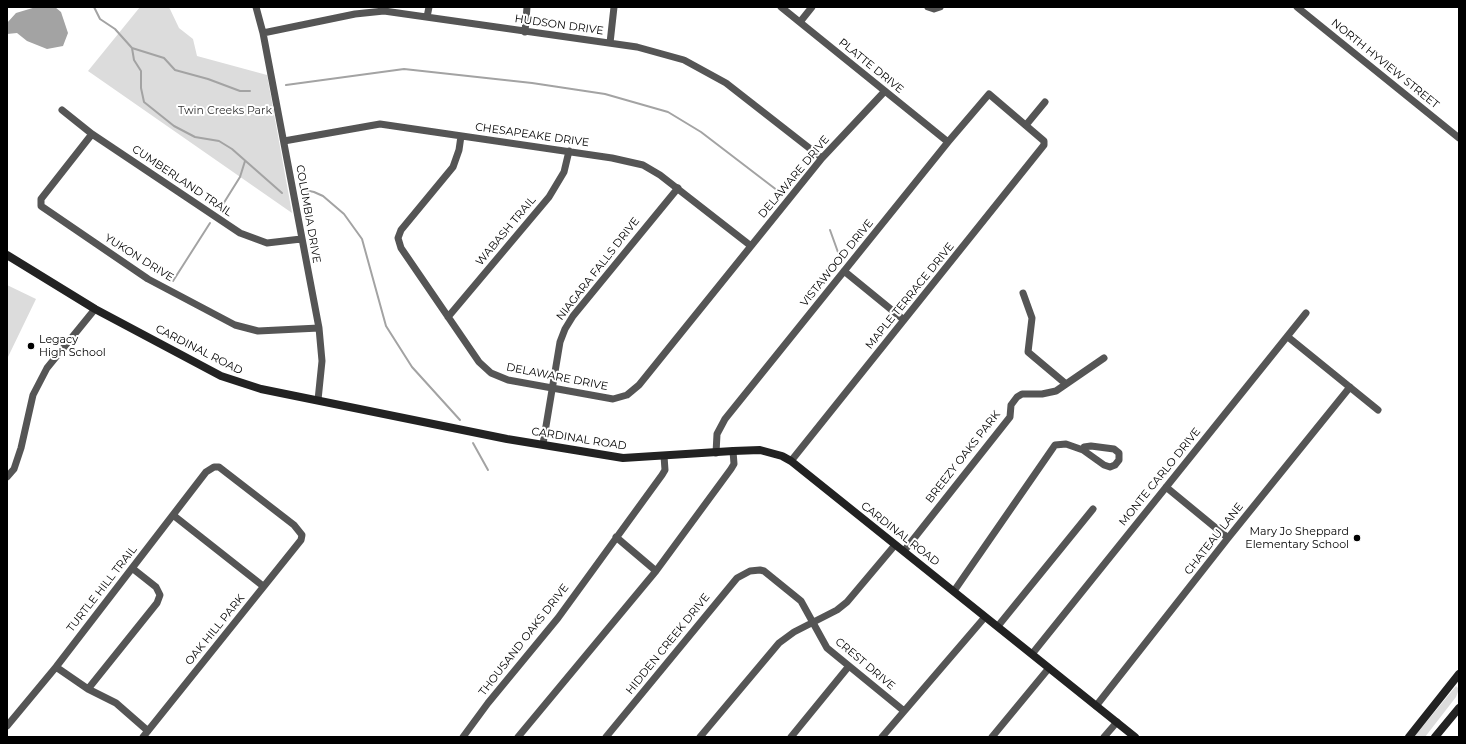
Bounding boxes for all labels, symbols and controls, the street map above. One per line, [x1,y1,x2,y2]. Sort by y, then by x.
street label: HUDSON DRIVE [514,12,604,38]
street label: NORTH HYVIEW STREET [1328,16,1442,112]
street label: PLATTE DRIVE [836,36,906,96]
park label: Twin Creeks Park [178,104,272,118]
street label: CHESAPEAKE DRIVE [474,120,590,150]
street label: DELAWARE DRIVE [756,133,832,221]
street label: CUMBERLAND TRAIL [129,143,235,219]
street label: COLUMBIA DRIVE [293,164,323,264]
street label: WABASH TRAIL [473,194,539,268]
street label: NIAGARA FALLS DRIVE [554,215,642,323]
street label: VISTAWOOD DRIVE [798,217,876,309]
street label: YUKON DRIVE [102,231,176,285]
street label: MAPLE TERRACE DRIVE [863,240,957,352]
street label: CARDINAL ROAD [153,322,245,378]
place label: Legacy High School [39,333,106,359]
marker: Legacy High School [26,341,36,351]
street label: DELAWARE DRIVE [505,361,609,393]
street label: BREEZY OAKS PARK [923,408,1003,506]
street label: CARDINAL ROAD [531,425,627,453]
street label: MONTE CARLO DRIVE [1116,425,1204,529]
street label: CARDINAL ROAD [858,499,942,569]
street label: CHATEAU LANE [1182,500,1246,578]
place label: Mary Jo Sheppard Elementary School [1245,525,1349,551]
marker: Mary Jo Sheppard Elementary School [1352,533,1362,543]
street label: TURTLE HILL TRAIL [64,543,140,635]
street label: THOUSAND OAKS DRIVE [476,582,572,698]
street label: HIDDEN CREEK DRIVE [623,591,713,697]
street label: OAK HILL PARK [183,592,247,668]
street label: CREST DRIVE [832,635,898,693]

